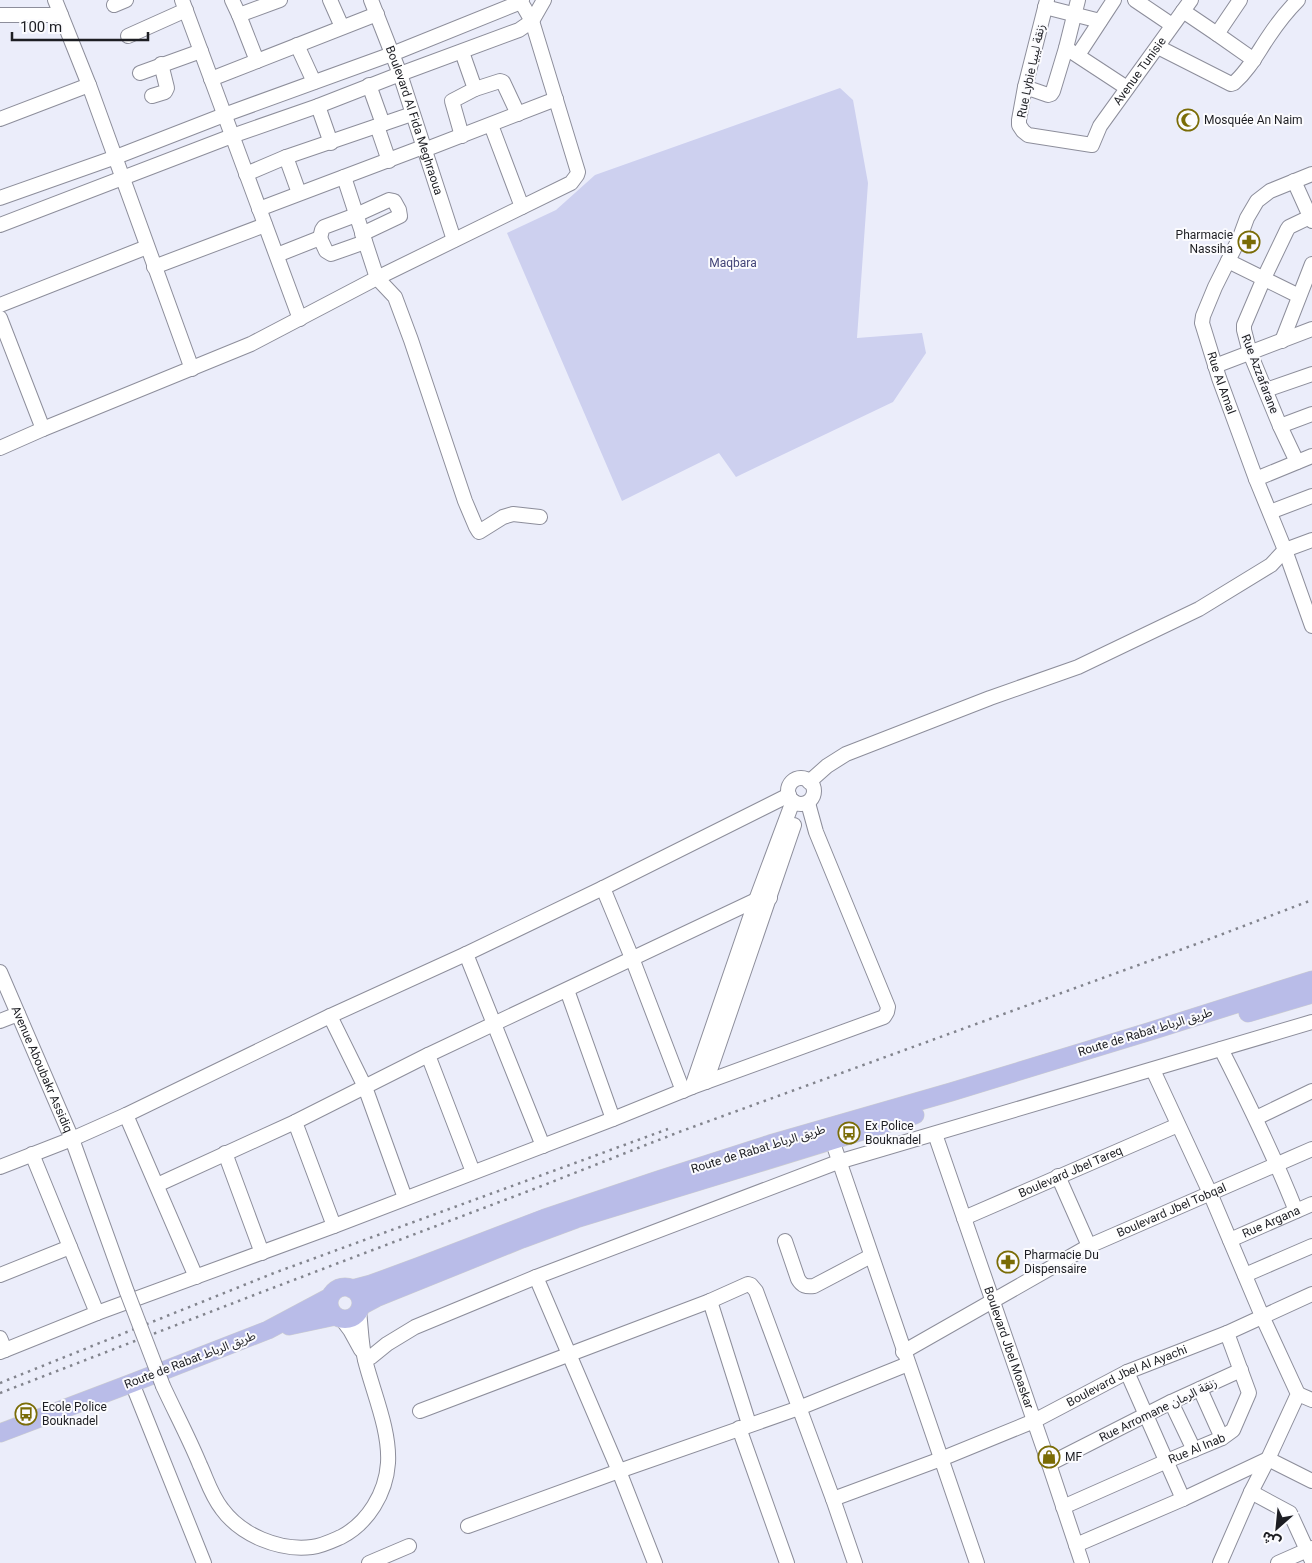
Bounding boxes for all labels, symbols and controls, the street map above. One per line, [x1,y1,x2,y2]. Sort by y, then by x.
scale bar [12,10,149,42]
text: 100 m [20,18,62,36]
street label: Rue Lybie زنقة ليبيا [1014,23,1048,119]
street label: Avenue Tunisie [1110,34,1169,108]
street label: Boulevard Al Fida Meghraoua [383,44,446,197]
mosque icon: Mosquée An Naim [1176,108,1200,132]
place label: Mosquée An Naim [1204,113,1303,127]
place label: Pharmacie Nassiha [1176,228,1233,256]
pharmacy icon: Pharmacie Nassiha [1237,230,1261,254]
park label: Maqbara [709,256,757,270]
street label: Rue Azzafarane [1238,332,1282,416]
street label: Rue Al Amal [1204,350,1239,416]
street label: Avenue Aboubakr Assidiq [9,1004,75,1135]
street label: Route de Rabat طريق الرباط [1076,1005,1214,1060]
place label: Ex Police Bouknadel [865,1119,921,1147]
bus stop icon: Ex Police Bouknadel [837,1121,861,1145]
street label: Route de Rabat طريق الرباط [689,1122,827,1177]
street label: Boulevard Jbel Tareq [1016,1143,1124,1200]
street label: Boulevard Jbel Tobqal [1115,1180,1228,1240]
street label: Rue Argana [1240,1203,1302,1241]
place label: Pharmacie Du Dispensaire [1024,1248,1099,1276]
pharmacy icon: Pharmacie Du Dispensaire [996,1250,1020,1274]
street label: Boulevard Jbel Moaskar [981,1285,1036,1411]
street label: Route de Rabat طريق الرباط [122,1328,258,1392]
street label: Boulevard Jbel Al Ayachi [1064,1342,1189,1410]
street label: Rue Arromane زنقة الرمان [1097,1375,1219,1445]
place label: Ecole Police Bouknadel [42,1400,107,1428]
bus stop icon: Ecole Police Bouknadel [14,1402,38,1426]
street label: Rue Al Inab [1166,1430,1228,1467]
shop icon: MF [1037,1445,1061,1469]
place label: MF [1065,1450,1082,1464]
north arrow [1252,1503,1302,1553]
text: ش [1259,1528,1283,1551]

